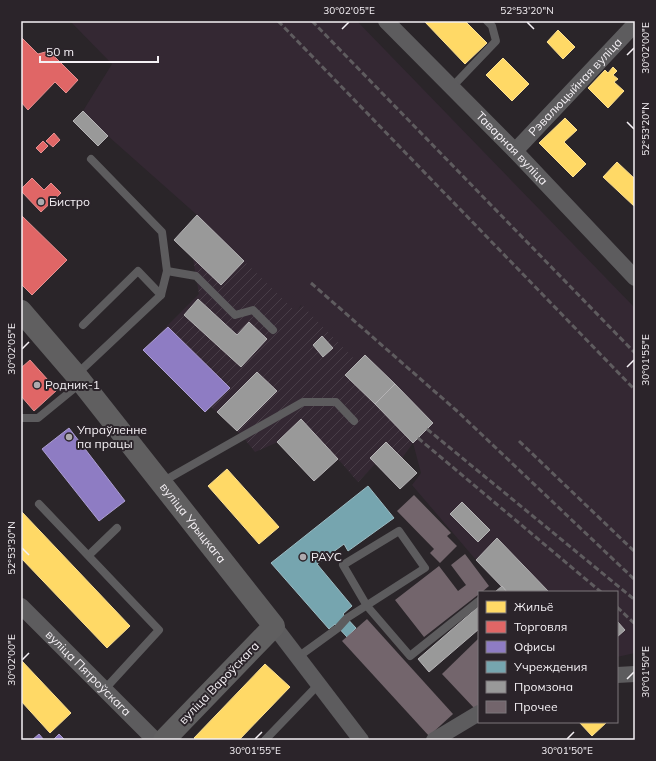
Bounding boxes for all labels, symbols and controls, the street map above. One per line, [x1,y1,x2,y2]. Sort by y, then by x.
text: 30°02'05"E [323,4,375,17]
text: 52°53'20"N [500,4,554,17]
text: 30°02'00"E [639,22,652,74]
street label: Рэвалюцыйная вуліца [525,34,625,139]
scale bar [40,38,158,64]
text: 50 m [46,44,74,59]
text: 52°53'20"N [639,102,652,156]
street label: Таварная вуліца [473,108,551,188]
place label: Бистро [49,194,90,209]
marker: Бистро [36,197,46,207]
text: 30°02'05"E [5,323,18,375]
text: 30°01'55"E [639,334,652,386]
place label: Родник-1 [45,377,100,392]
marker: Родник-1 [32,380,42,390]
place label: Упраўленне па працы [76,422,147,451]
marker: Упраўленне па працы [64,432,74,442]
street label: вуліца Урыцкага [157,480,229,566]
text: 52°53'30"N [5,521,18,575]
place label: РАУС [311,549,342,564]
marker: РАУС [298,552,308,562]
legend [478,591,618,723]
text: Жильё [514,599,554,614]
text: Торговля [514,619,567,634]
street label: вуліца Пятроўскага [43,627,135,719]
text: 30°02'00"E [5,634,18,686]
street label: вуліца Вароўскага [175,638,262,727]
text: Офисы [514,639,555,654]
text: 30°01'50"E [639,646,652,698]
text: Учреждения [513,659,587,674]
text: Промзона [514,679,573,694]
text: Прочее [514,699,558,714]
text: 30°01'55"E [229,744,281,757]
text: 30°01'50"E [541,744,593,757]

